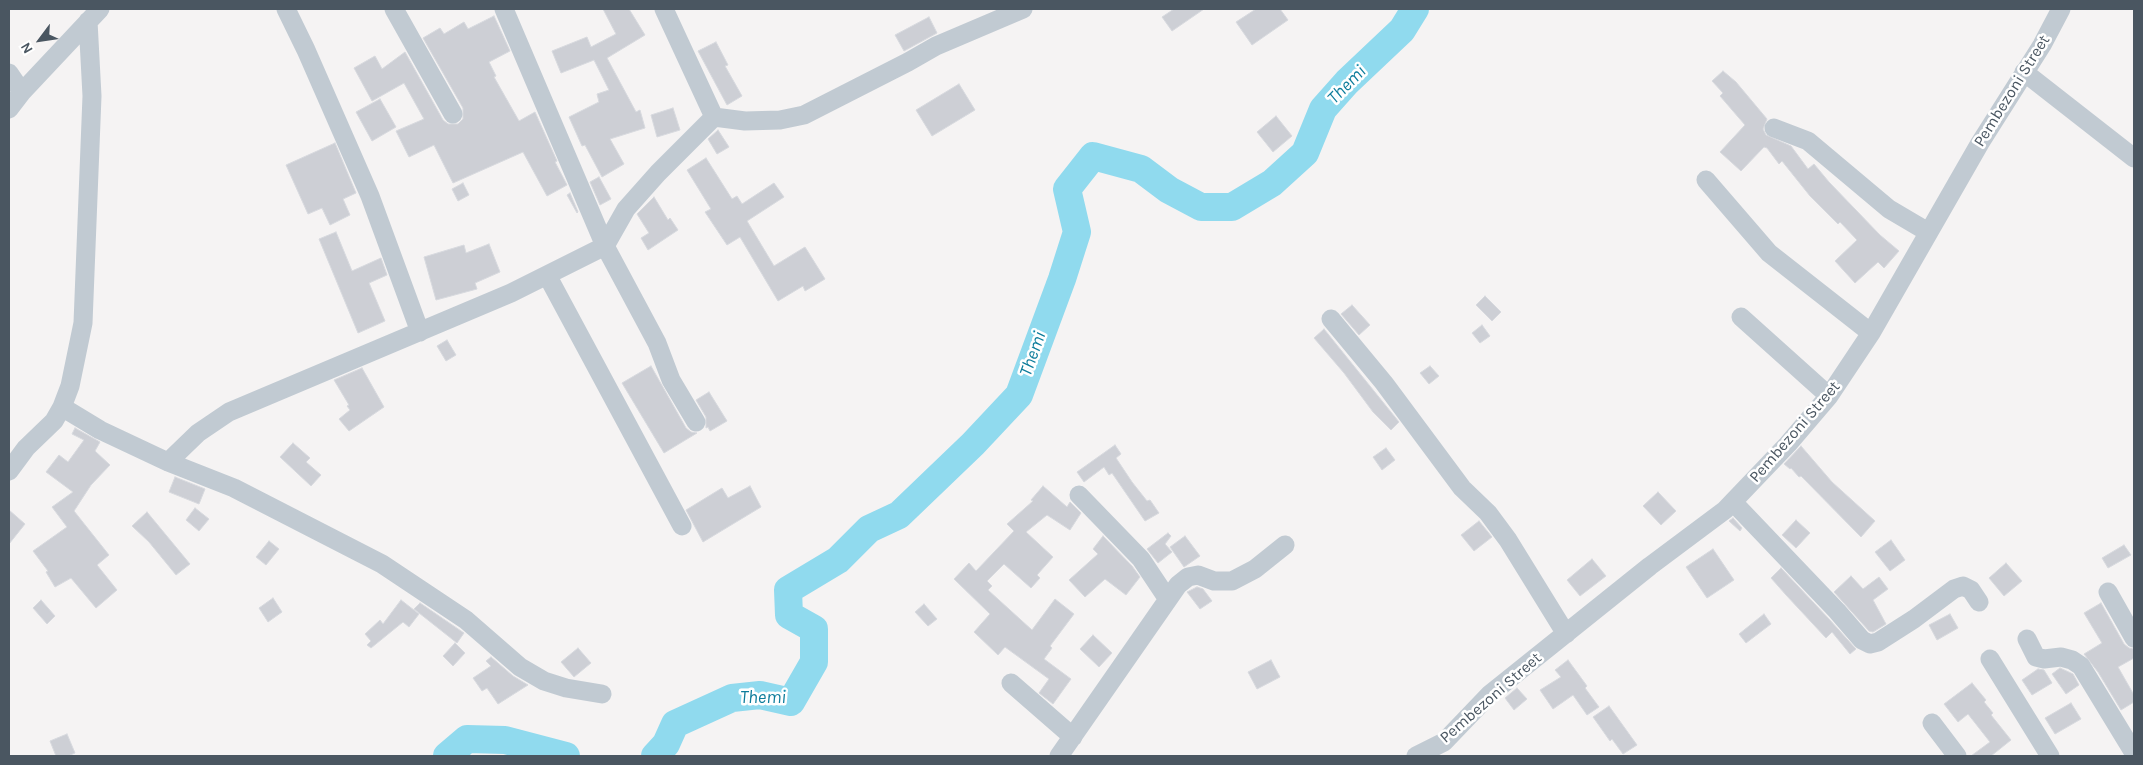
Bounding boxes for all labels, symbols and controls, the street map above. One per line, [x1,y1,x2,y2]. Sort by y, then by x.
north arrow [15,15,65,65]
street label: Pembezoni Street [1970,32,2054,150]
text: N [17,39,37,57]
water label: Themi [1323,61,1371,109]
water label: Themi [1015,329,1051,379]
street label: Pembezoni Street [1746,377,1844,487]
street label: Pembezoni Street [1436,649,1546,747]
water label: Themi [740,687,786,709]

